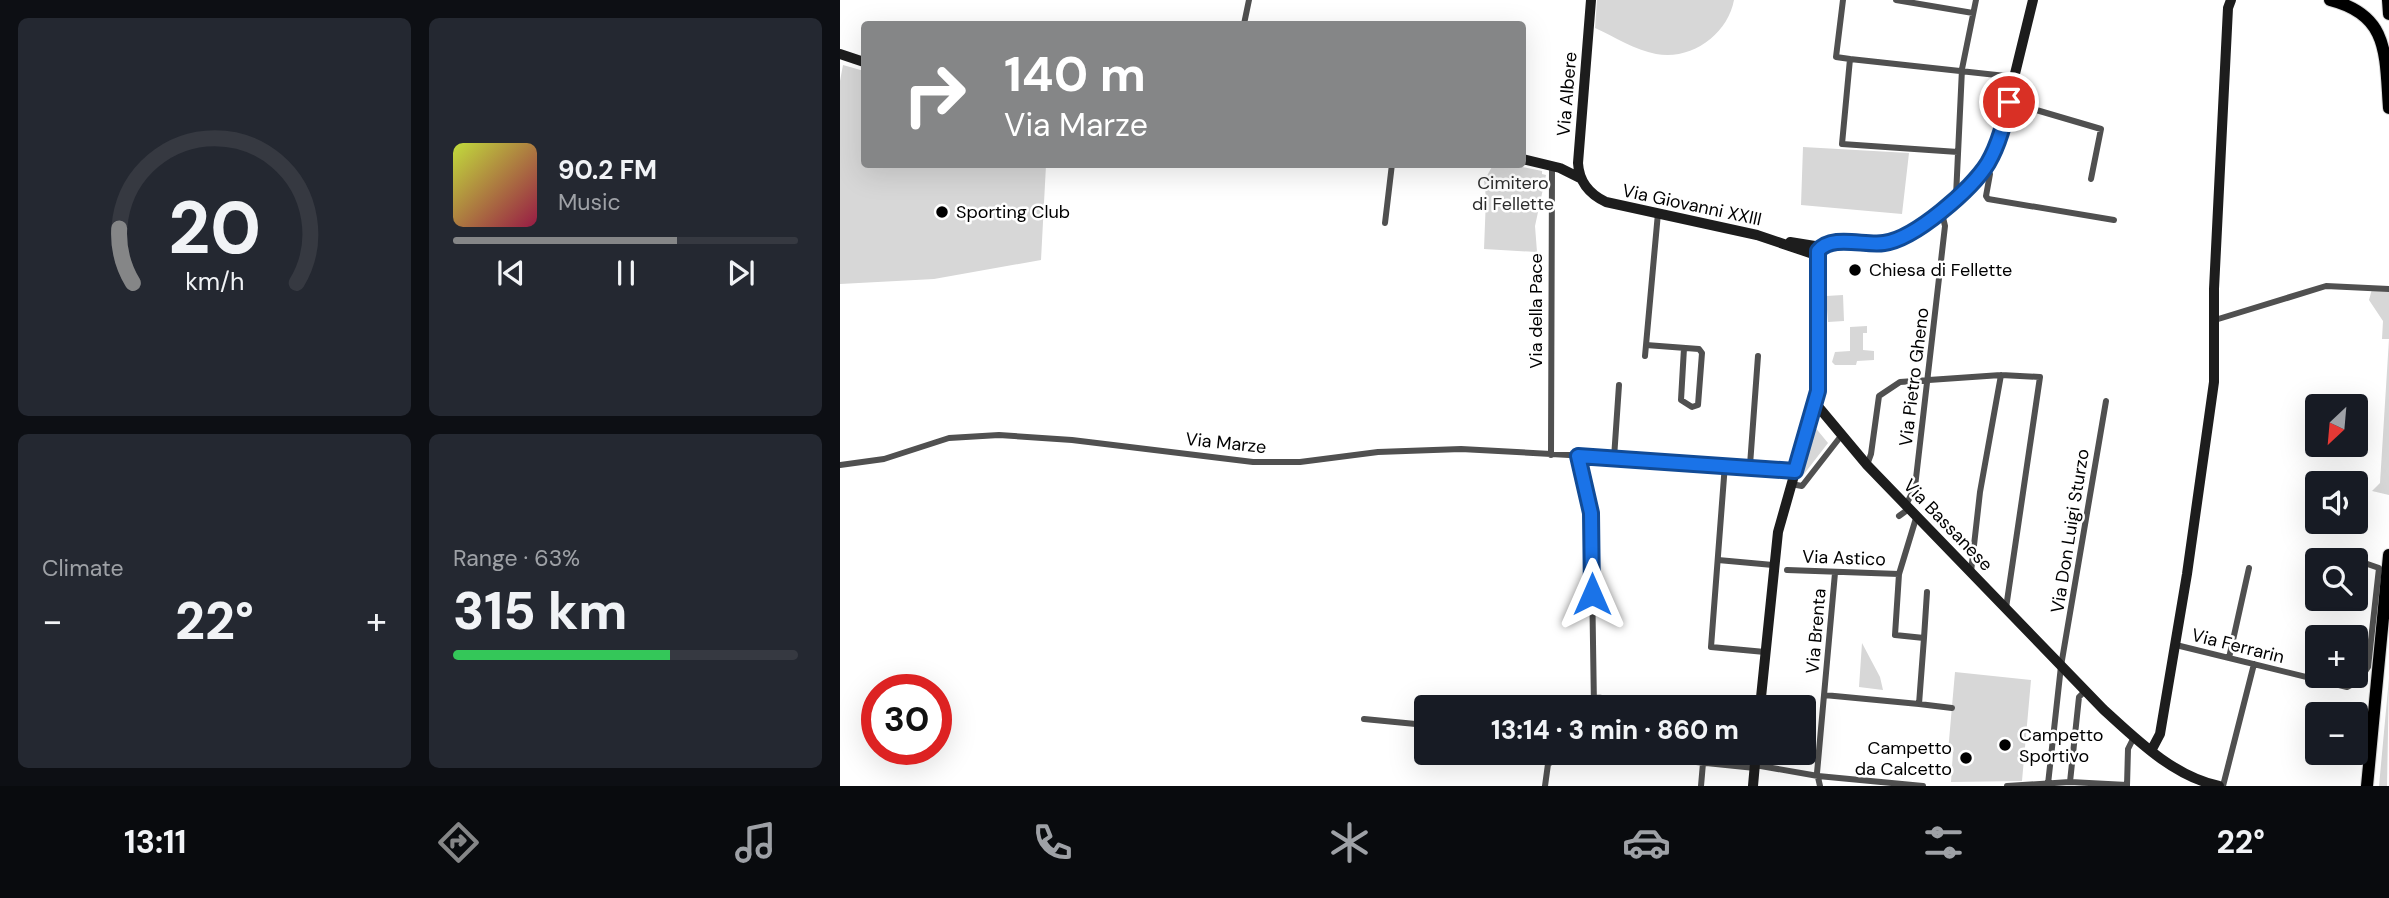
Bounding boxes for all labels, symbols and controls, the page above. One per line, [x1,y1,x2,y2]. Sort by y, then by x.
text: 140 m [1004,42,1146,106]
icon: right [889,49,980,140]
street label: Via Albere [1551,51,1583,137]
pin [1979,72,2039,132]
icon: arrive [1990,83,2028,121]
text: Via Marze [1004,104,1148,146]
text: 90.2 FM [558,153,657,187]
park label: Cimitero di Fellette [1472,171,1554,216]
street label: Via Giovanni XXIII [1620,178,1764,232]
text: 20 [168,182,261,277]
text: Music [558,187,621,217]
place label: Sporting Club [956,200,1070,224]
marker: Sporting Club [934,204,950,220]
street label: Via della Pace [1524,253,1548,369]
icon: previous [492,254,530,292]
icon: pause [607,254,645,292]
icon: next [722,254,760,292]
place label: Chiesa di Fellette [1869,258,2012,282]
marker: Chiesa di Fellette [1847,262,1863,278]
text: km/h [185,265,244,298]
street label: Via Pietro Gheno [1894,306,1934,448]
north arrow [2305,394,2368,457]
map controls [2305,394,2368,765]
street label: Via Marze [1184,427,1268,459]
street label: Via Don Luigi Sturzo [2045,447,2095,615]
button: sound [2305,471,2368,534]
street label: Via Bassanese [1898,474,1998,576]
text: Range · 63% [453,543,580,573]
street label: Via Astico [1802,545,1886,571]
button: search [2305,548,2368,611]
text: Climate [42,553,124,583]
position arrow [1555,557,1629,631]
text: 315 km [453,577,627,645]
text: 22° [175,587,254,655]
street label: Via Brenta [1800,587,1832,675]
text: − [42,596,63,646]
text: + [366,596,387,646]
street label: Via Ferrarin [2189,623,2287,669]
button: + [2305,625,2368,688]
speed limit sign: 30 [861,674,952,765]
button: − [2305,702,2368,765]
text: 13:14 · 3 min · 860 m [1491,713,1739,747]
place label: Campetto Sportivo [2019,723,2103,768]
place label: Campetto da Calcetto [1855,736,1952,781]
marker: Campetto Sportivo [1997,737,2013,753]
marker: Campetto da Calcetto [1958,750,1974,766]
icon: directions [434,818,483,867]
icon: music [731,818,780,867]
icon: phone [1028,818,1077,867]
icon: climate [1325,818,1374,867]
icon: car [1622,818,1671,867]
icon: filters [1919,818,1968,867]
text: 13:11 [124,821,186,863]
text: 22° [2216,821,2265,863]

